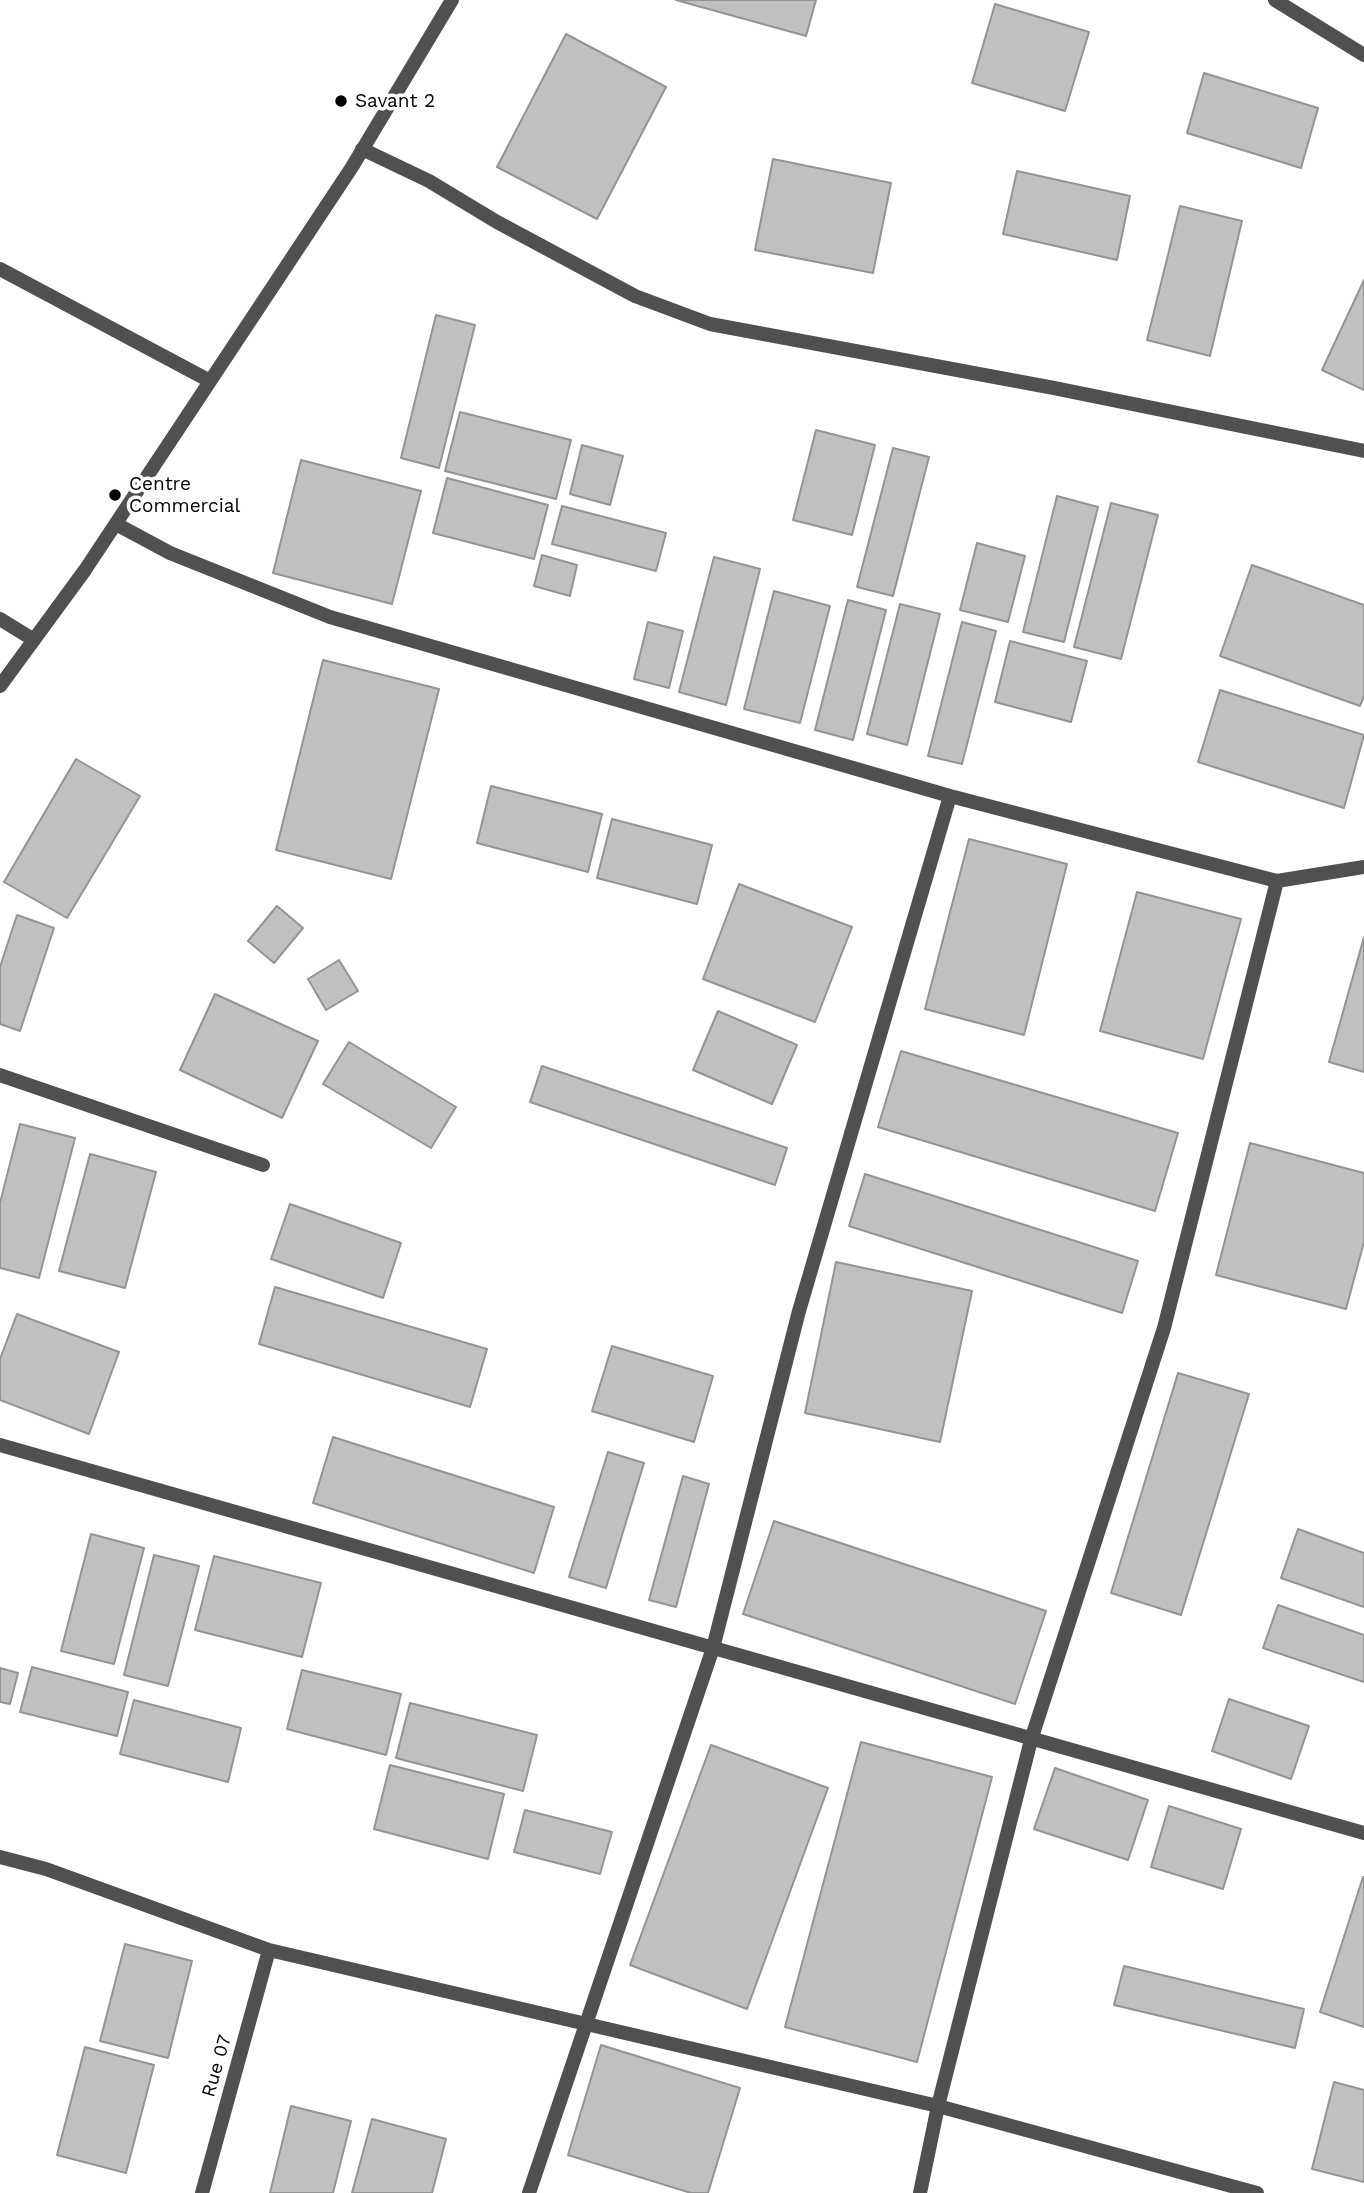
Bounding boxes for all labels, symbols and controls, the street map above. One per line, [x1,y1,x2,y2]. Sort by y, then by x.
place label: Savant 2 [355,90,435,112]
marker: Savant 2 [333,93,349,109]
place label: Centre Commercial [129,473,240,517]
marker: Centre Commercial [107,487,123,503]
street label: Rue 07 [197,2032,237,2100]

